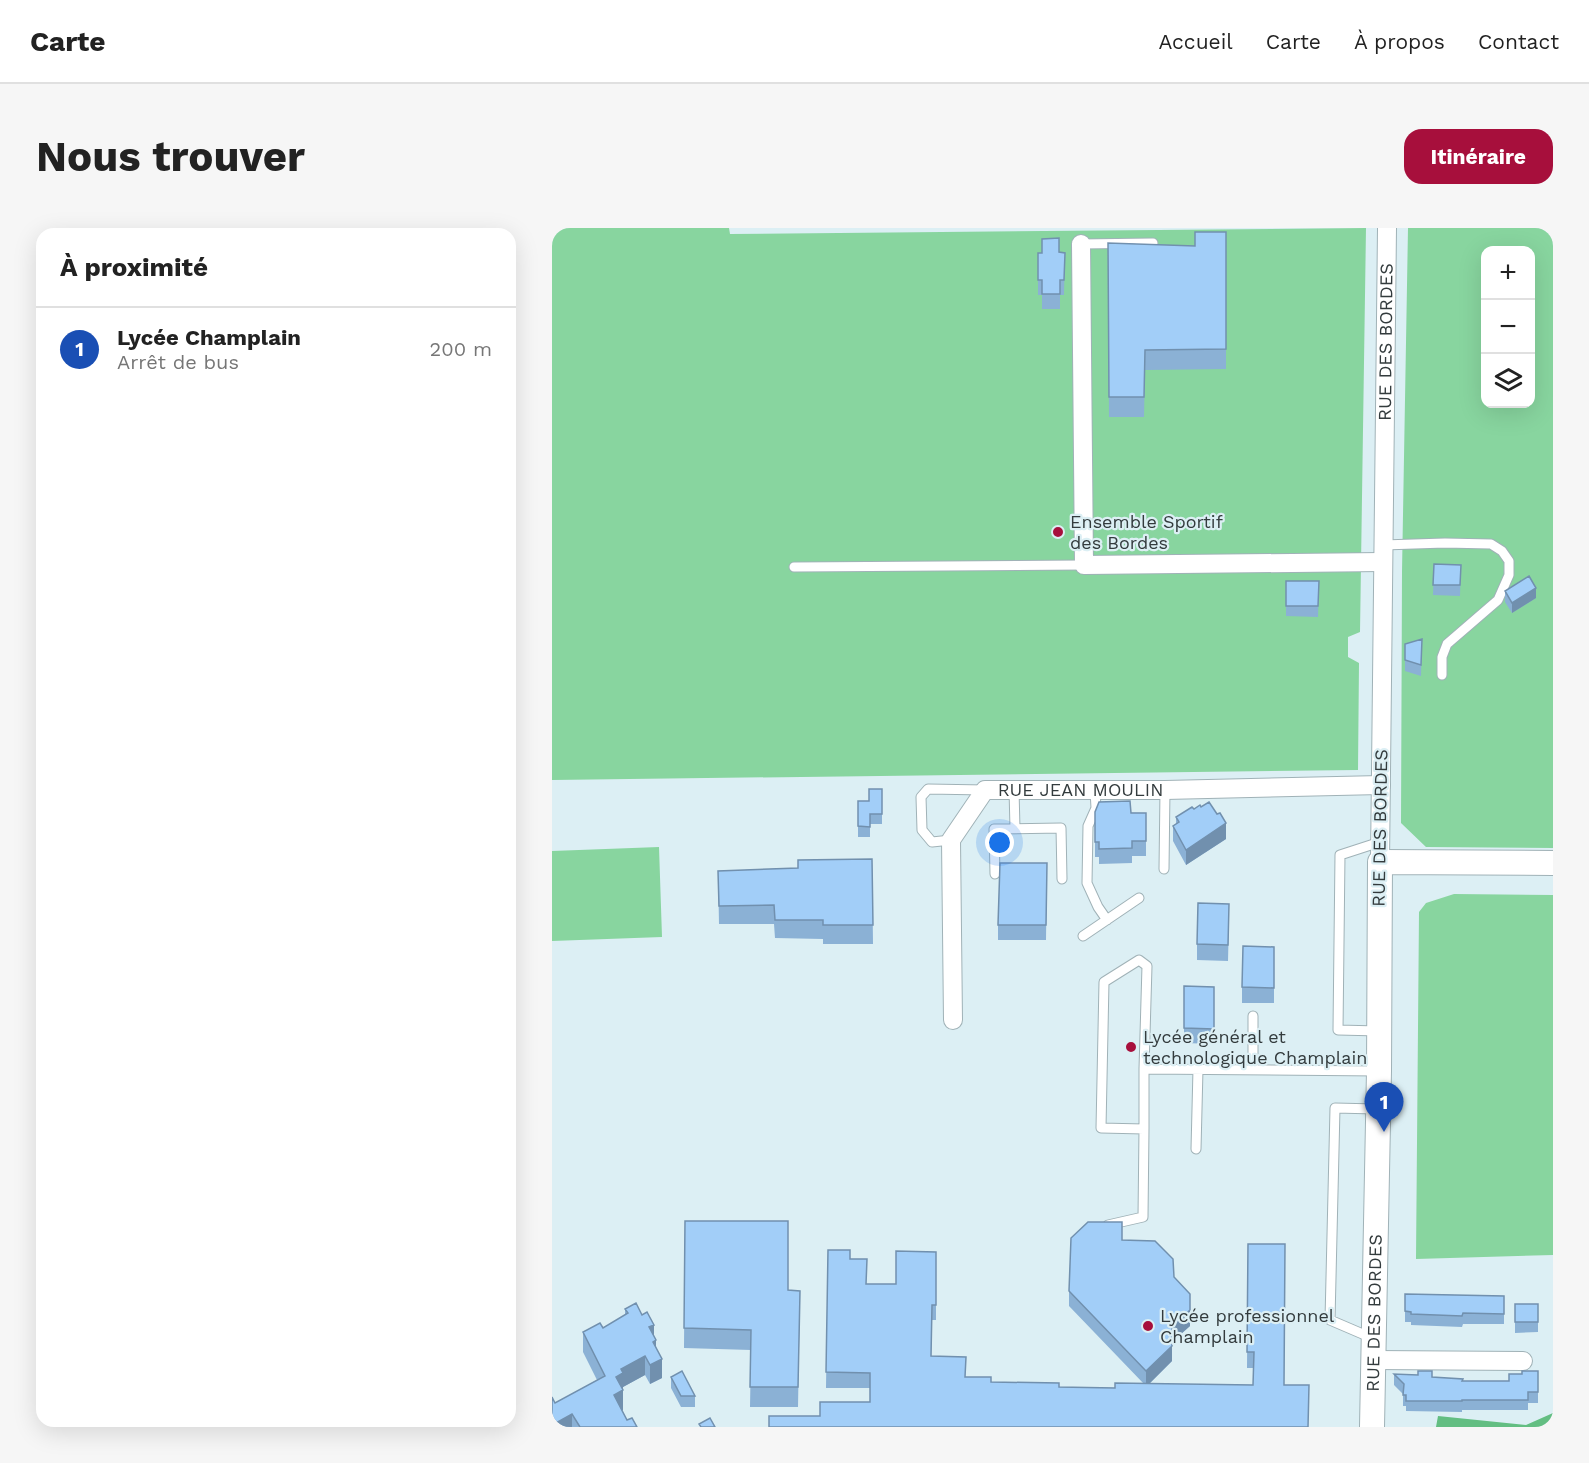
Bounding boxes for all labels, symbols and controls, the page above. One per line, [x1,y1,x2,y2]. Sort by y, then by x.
text: Carte [30,25,105,58]
text: Accueil [1158,29,1233,54]
text: Carte [1266,29,1321,54]
text: À propos [1354,29,1445,54]
text: Contact [1478,29,1559,54]
button: Itinéraire [1404,129,1553,184]
text: Nous trouver [36,132,305,181]
map controls [1481,246,1535,408]
button: + [1481,246,1535,300]
text: À proximité [60,252,208,282]
street label: RUE DES BORDES [1374,263,1397,421]
button: − [1481,300,1535,354]
text: Lycée Champlain [117,325,301,350]
text: 1 [75,337,84,361]
text: 200 m [430,337,492,361]
text: Arrêt de bus [117,350,239,374]
button: layers [1481,354,1535,408]
place label: Ensemble Sportif des Bordes [1070,511,1223,553]
marker: Ensemble Sportif des Bordes [1051,525,1065,539]
street label: RUE DES BORDES [1368,749,1391,907]
street label: RUE JEAN MOULIN [998,779,1163,800]
your location [985,828,1014,857]
place label: Lycée général et technologique Champlain [1143,1026,1367,1068]
marker: Lycée général et technologique Champlain [1124,1040,1138,1054]
pin: 1 [1364,1082,1404,1132]
street label: RUE DES BORDES [1362,1234,1386,1392]
place label: Lycée professionnel Champlain [1160,1305,1335,1347]
marker: Lycée professionnel Champlain [1141,1319,1155,1333]

